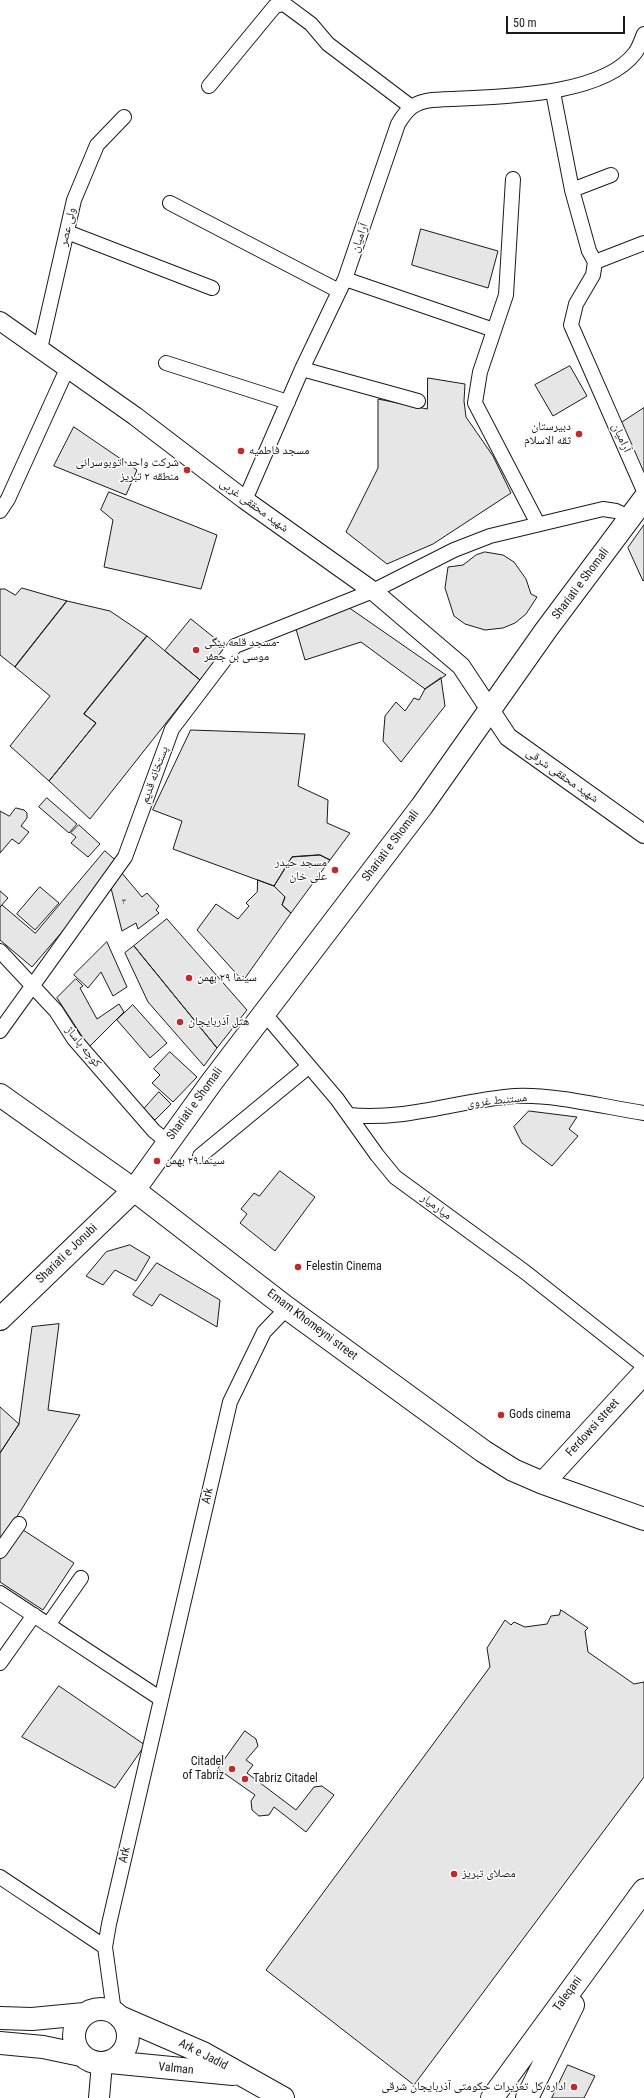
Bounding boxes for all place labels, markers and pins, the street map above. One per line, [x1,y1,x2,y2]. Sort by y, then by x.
place label: دبیرستان ثقه الاسلام [524,420,571,448]
marker: دبیرستان ثقه الاسلام [574,429,584,439]
place label: مسجد فاطمیه [249,444,310,458]
marker: مسجد فاطمیه [236,446,246,456]
place label: شرکت واحد اتوبوسرانی منطقه ۲ تبریز [76,456,179,484]
marker: شرکت واحد اتوبوسرانی منطقه ۲ تبریز [182,465,192,475]
place label: مسجد قلعه بیگی- موسی بن جعفر [204,636,279,664]
marker: مسجد قلعه بیگی- موسی بن جعفر [191,645,201,655]
place label: مسجد حیدر علی خان [275,856,327,884]
marker: مسجد حیدر علی خان [330,865,340,875]
place label: سینما ۲۹ بهمن [197,971,257,985]
marker: سینما ۲۹ بهمن [184,973,194,983]
place label: هتل آذربایجان [188,1015,249,1029]
marker: هتل آذربایجان [175,1017,185,1027]
place label: سینما ٢٩ بهمن [165,1154,225,1168]
marker: سینما ٢٩ بهمن [152,1156,162,1166]
place label: Felestin Cinema [306,1260,382,1274]
marker: Felestin Cinema [293,1262,303,1272]
place label: Gods cinema [509,1408,571,1422]
marker: Gods cinema [496,1410,506,1420]
place label: Citadel of Tabriz [182,1755,224,1783]
marker: Citadel of Tabriz [227,1764,237,1774]
place label: Tabriz Citadel [253,1772,318,1786]
marker: Tabriz Citadel [240,1774,250,1784]
place label: مصلای تبریز [462,1867,516,1881]
marker: مصلای تبریز [449,1869,459,1879]
place label: اداره کل تعزیرات حکومتی آذربایجان شرقی [381,2080,566,2094]
marker: اداره کل تعزیرات حکومتی آذربایجان شرقی [569,2082,579,2092]

